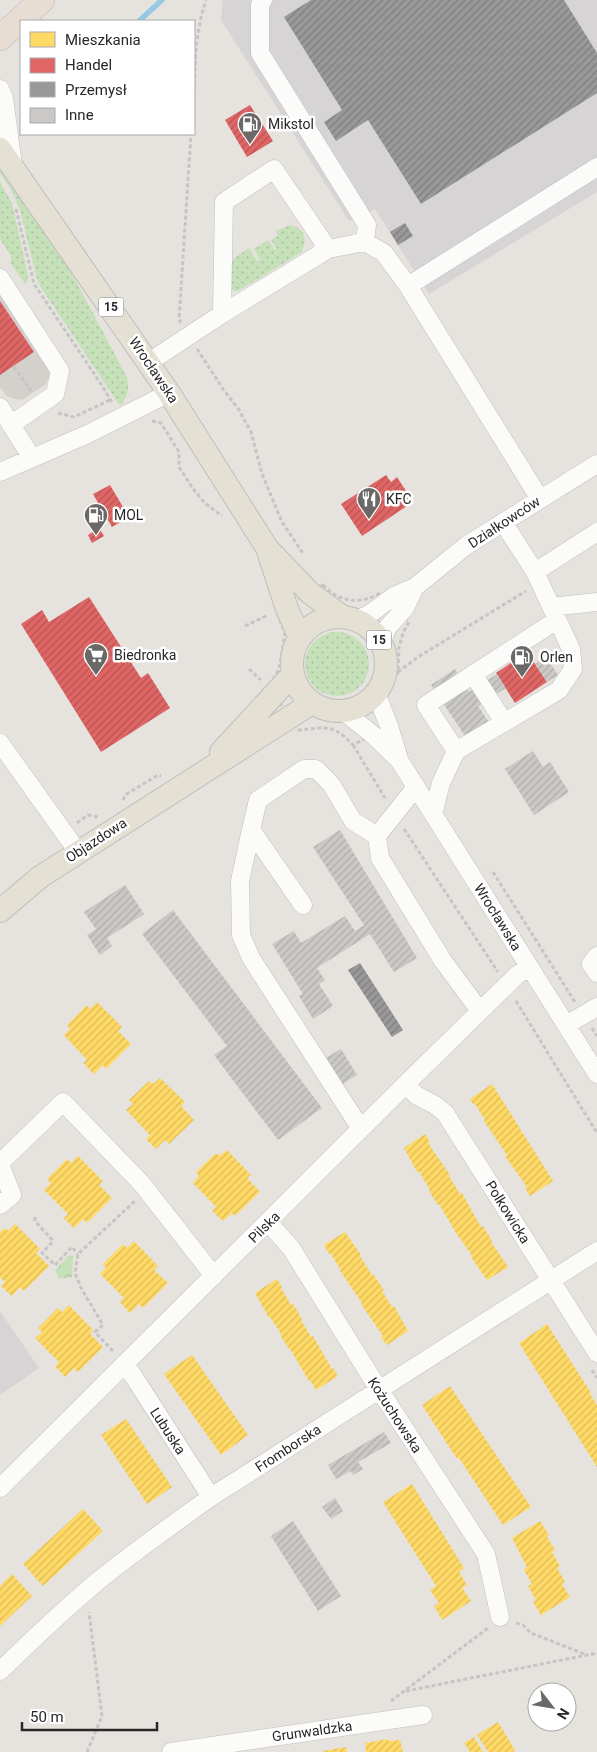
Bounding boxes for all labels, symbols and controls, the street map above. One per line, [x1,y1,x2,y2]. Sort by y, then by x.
legend [20,20,195,135]
text: Mieszkania [65,31,141,49]
text: Handel [65,56,112,74]
text: Przemysł [65,81,127,99]
text: Inne [65,106,94,124]
fuel station icon: Mikstol [237,111,263,145]
place label: Mikstol [268,116,314,132]
road number: 15 [98,298,124,316]
street label: Wrocławska [126,334,182,406]
restaurant icon: KFC [356,486,382,520]
place label: KFC [386,491,412,507]
street label: Działkowców [465,493,543,551]
fuel station icon: MOL [83,502,109,536]
place label: MOL [114,507,144,523]
road number: 15 [366,630,392,650]
supermarket icon: Biedronka [83,642,109,676]
fuel station icon: Orlen [509,644,535,678]
place label: Biedronka [114,647,176,663]
place label: Orlen [540,649,573,665]
street label: Objazdowa [63,814,129,866]
street label: Wrocławska [471,881,525,953]
street label: Polkowicka [482,1178,534,1246]
street label: Pilska [245,1208,283,1246]
street label: Kożuchowska [365,1374,425,1456]
street label: Lubuska [147,1405,189,1457]
street label: Fromborska [252,1421,324,1475]
north arrow [527,1682,577,1732]
scale bar [22,1700,158,1732]
text: N [554,1705,573,1722]
text: 50 m [30,1708,64,1726]
street label: Grunwaldzka [271,1717,353,1745]

